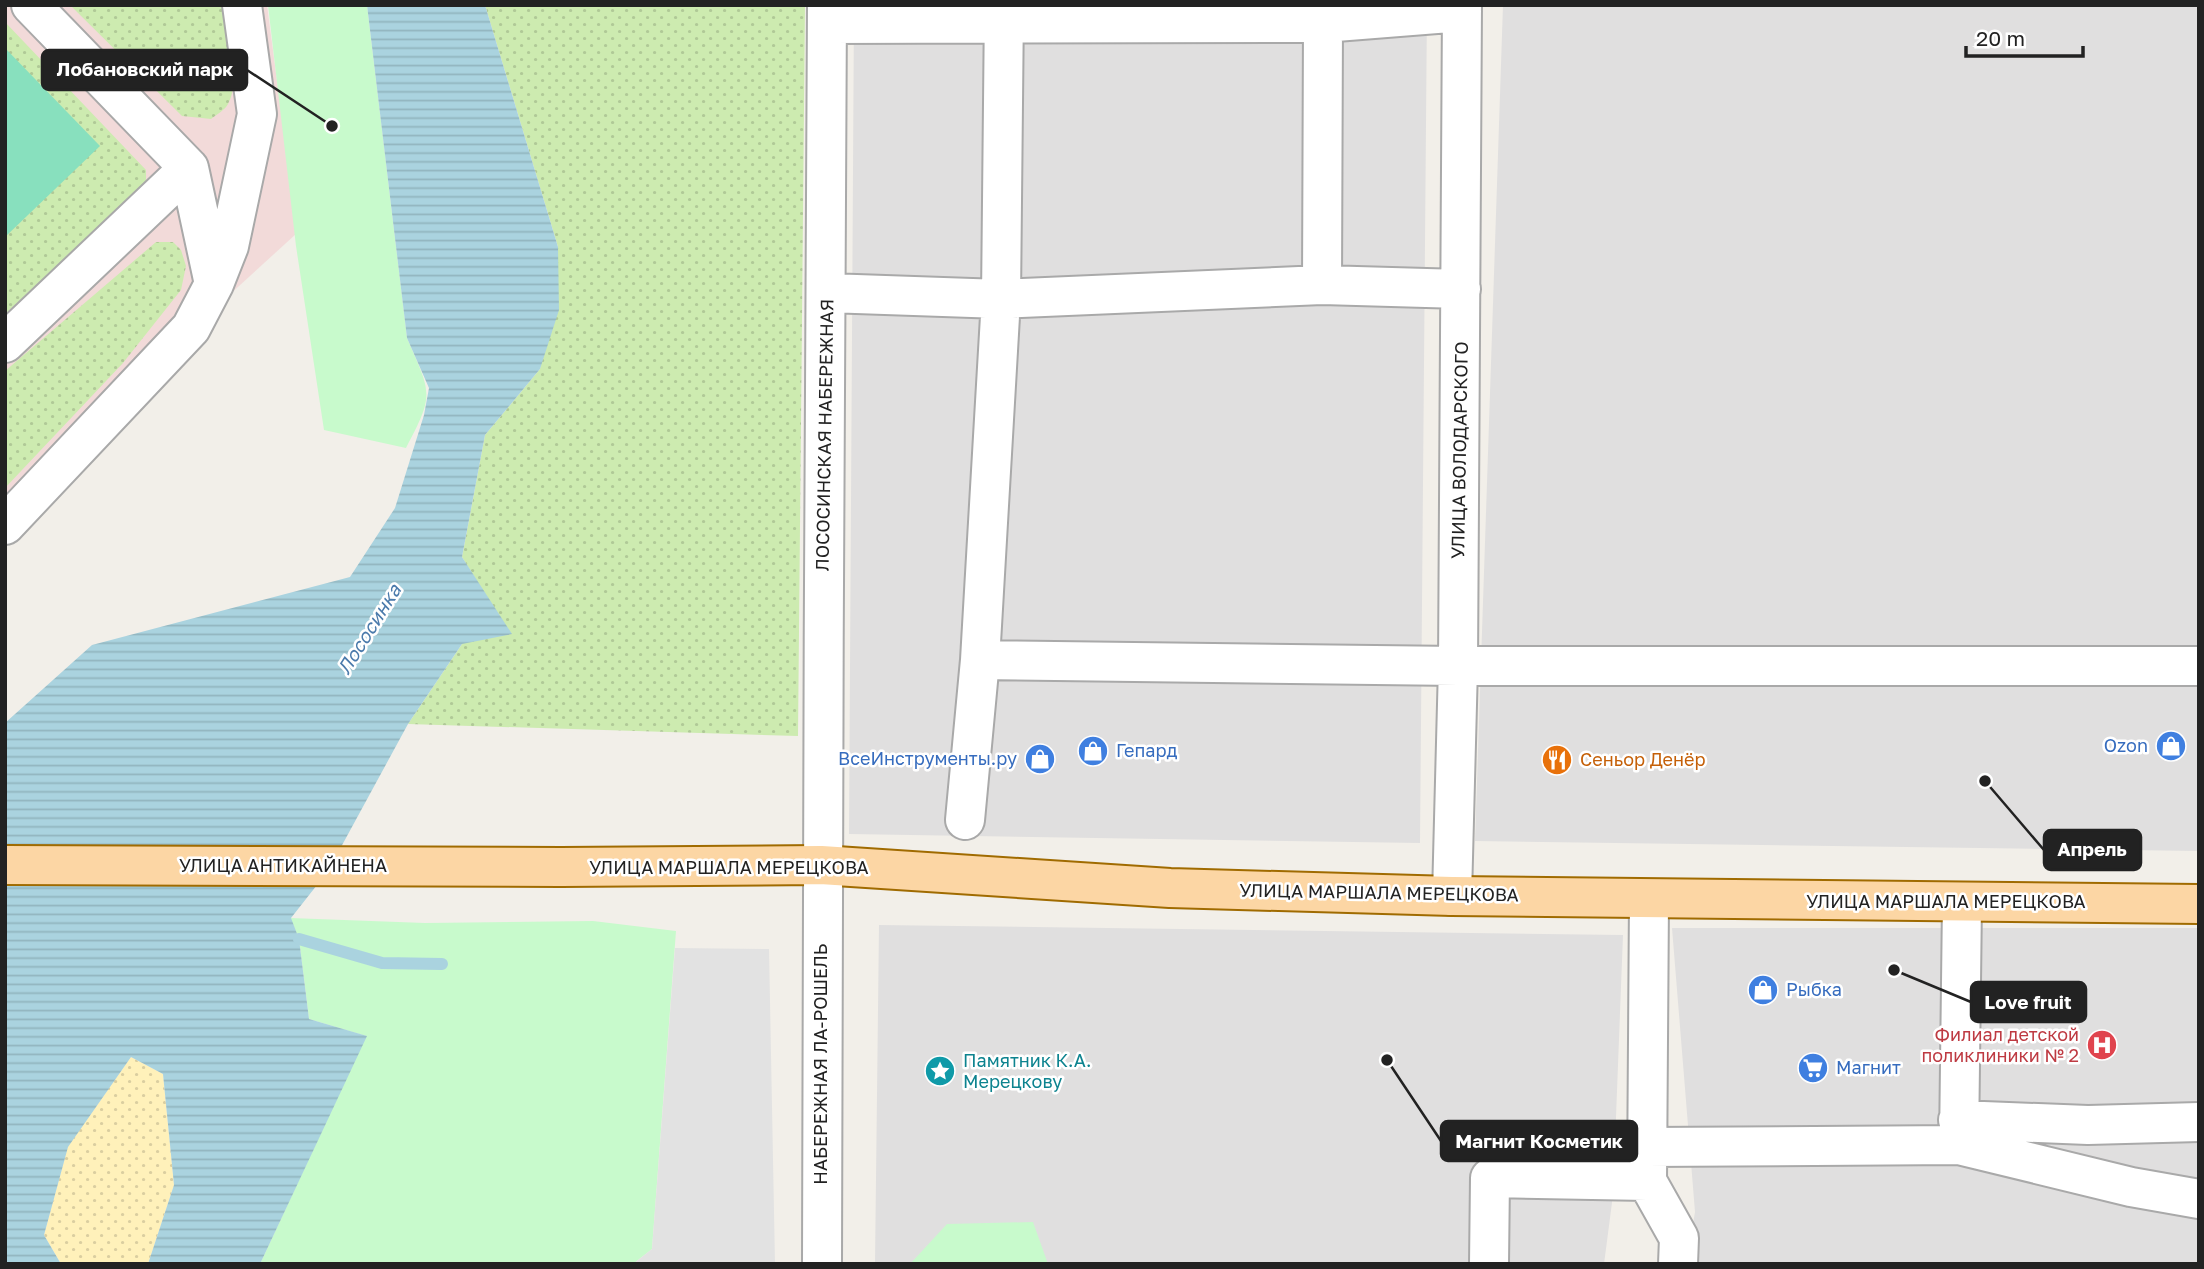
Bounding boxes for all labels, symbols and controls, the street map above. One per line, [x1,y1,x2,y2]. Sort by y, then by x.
scale bar [1966,14,2083,58]
text: 20 m [1976,25,2025,51]
callout: Лобановский парк [42,50,247,90]
text: Лобановский парк [57,57,233,80]
street label: ЛОСОСИНСКАЯ НАБЕРЕЖНАЯ [811,299,837,571]
street label: УЛИЦА ВОЛОДАРСКОГО [1446,341,1472,559]
water label: Лососинка [332,578,406,678]
shop icon: Ozon [2154,729,2188,763]
shop icon: Гепард [1076,734,1110,768]
place label: Ozon [2104,734,2148,756]
place label: Гепард [1116,739,1177,761]
shop icon: ВсеИнструменты.ру [1023,742,1057,776]
restaurant icon: Сеньор Денёр [1540,743,1574,777]
place label: ВсеИнструменты.ру [838,747,1017,769]
place label: Сеньор Денёр [1580,748,1706,770]
callout: Апрель [2044,830,2141,870]
text: Апрель [2057,837,2127,860]
street label: УЛИЦА АНТИКАЙНЕНА [179,854,387,876]
street label: УЛИЦА МАРШАЛА МЕРЕЦКОВА [589,856,869,878]
street label: УЛИЦА МАРШАЛА МЕРЕЦКОВА [1239,879,1519,905]
street label: УЛИЦА МАРШАЛА МЕРЕЦКОВА [1806,890,2086,912]
street label: НАБЕРЕЖНАЯ ЛА-РОШЕЛЬ [809,943,831,1185]
shop icon: Рыбка [1746,973,1780,1007]
place label: Рыбка [1786,978,1842,1000]
callout: Love fruit [1971,982,2086,1022]
text: Love fruit [1984,990,2072,1013]
place label: Филиал детской поликлиники № 2 [1921,1023,2079,1066]
hospital icon: Филиал детской поликлиники № 2 [2085,1028,2119,1062]
place label: Памятник К.А. Мерецкову [963,1049,1091,1092]
supermarket icon: Магнит [1796,1051,1830,1085]
place icon: Памятник К.А. Мерецкову [923,1054,957,1088]
place label: Магнит [1836,1056,1901,1078]
callout: Магнит Косметик [1441,1121,1637,1161]
text: Магнит Косметик [1455,1129,1623,1152]

